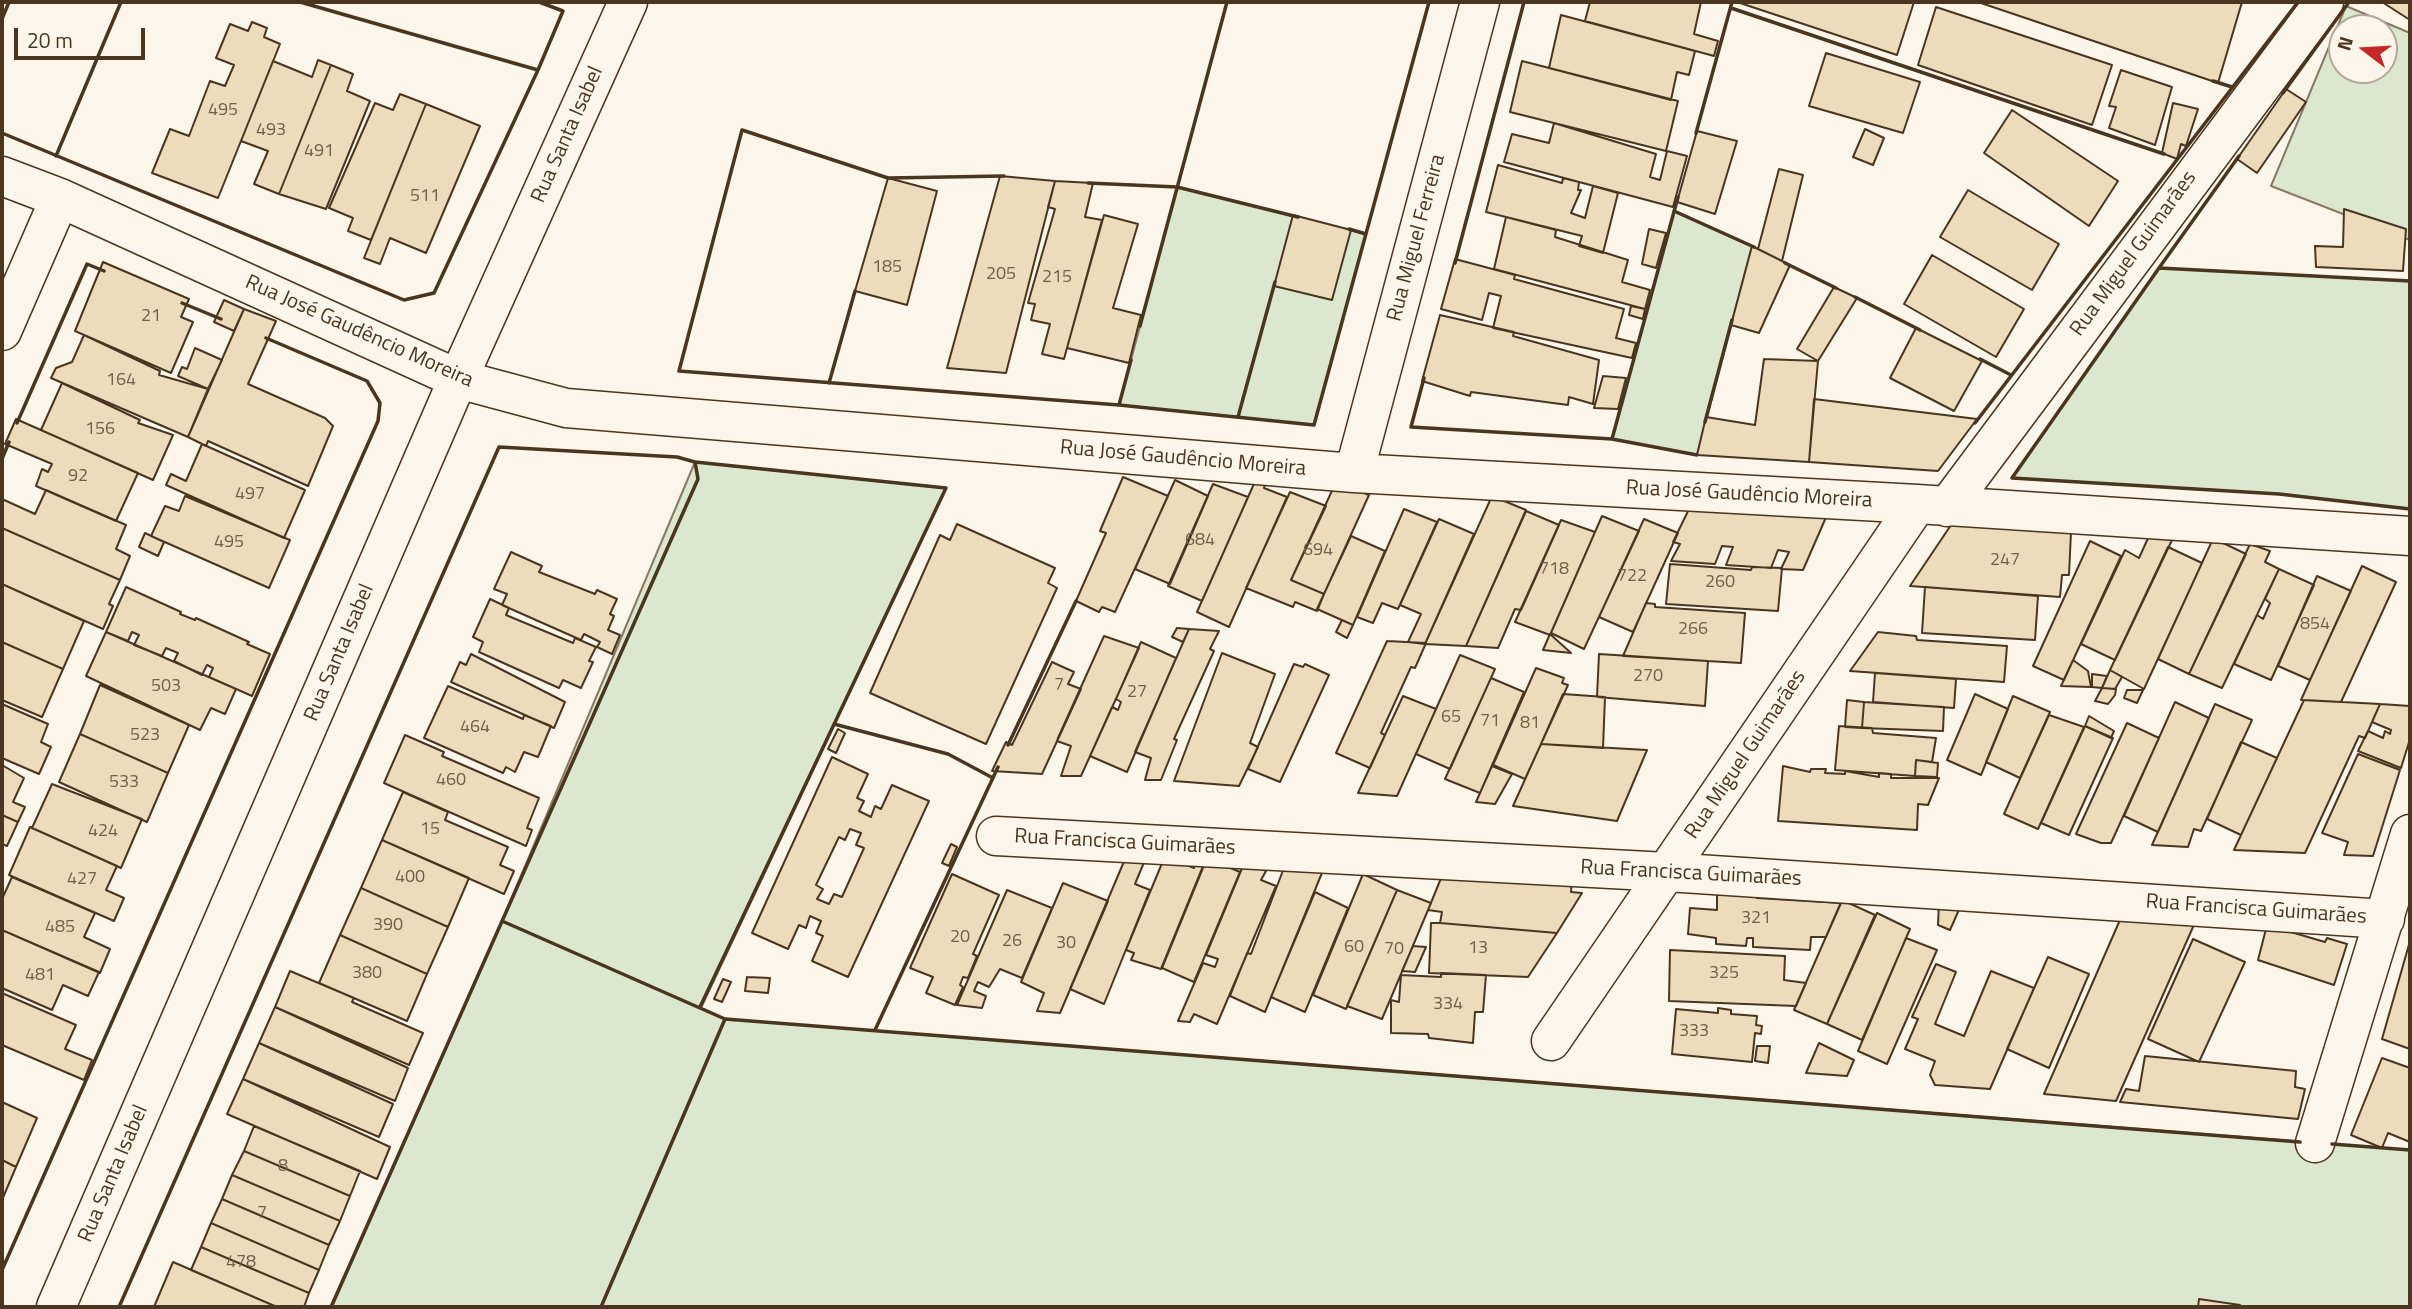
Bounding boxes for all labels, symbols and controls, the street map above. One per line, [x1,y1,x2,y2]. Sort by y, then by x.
scale bar [18,14,149,58]
north arrow [2328,14,2398,84]
text: 20 m [27,24,73,56]
text: N [2329,33,2360,54]
street label: Rua Santa Isabel [527,63,609,207]
house number: 495 [208,100,238,122]
house number: 493 [256,120,286,142]
house number: 491 [304,141,334,163]
street label: Rua Miguel Ferreira [1383,152,1451,324]
street label: Rua Miguel Guimarães [2066,166,2202,342]
house number: 511 [410,186,440,208]
house number: 185 [872,257,902,279]
house number: 205 [986,264,1016,286]
house number: 215 [1042,267,1072,289]
street label: Rua José Gaudêncio Moreira [241,270,477,394]
house number: 21 [141,306,161,328]
house number: 164 [106,370,136,392]
house number: 156 [85,419,115,441]
street label: Rua José Gaudêncio Moreira [1059,436,1307,482]
house number: 92 [68,466,88,488]
street label: Rua José Gaudêncio Moreira [1625,476,1873,514]
house number: 497 [235,484,265,506]
house number: 684 [1185,530,1215,552]
house number: 495 [214,532,244,554]
house number: 694 [1303,540,1333,562]
house number: 247 [1990,550,2020,572]
house number: 718 [1539,559,1569,581]
house number: 722 [1617,566,1647,588]
house number: 260 [1705,572,1735,594]
street label: Rua Santa Isabel [300,581,380,725]
house number: 854 [2300,614,2330,636]
house number: 266 [1678,619,1708,641]
house number: 270 [1633,666,1663,688]
street label: Rua Miguel Guimarães [1680,666,1812,844]
house number: 7 [1054,675,1064,697]
house number: 503 [151,676,181,698]
house number: 27 [1127,682,1147,704]
house number: 65 [1441,707,1461,729]
house number: 71 [1480,711,1500,733]
house number: 81 [1520,713,1540,735]
house number: 464 [460,717,490,739]
house number: 523 [130,725,160,747]
house number: 460 [436,770,466,792]
house number: 533 [109,772,139,794]
house number: 15 [420,819,440,841]
house number: 424 [88,821,118,843]
street label: Rua Francisca Guimarães [1014,825,1236,861]
street label: Rua Francisca Guimarães [1580,856,1802,892]
house number: 400 [395,867,425,889]
house number: 427 [67,869,97,891]
street label: Rua Francisca Guimarães [2145,890,2367,930]
house number: 321 [1741,908,1771,930]
house number: 390 [373,915,403,937]
house number: 485 [45,917,75,939]
house number: 20 [950,927,970,949]
house number: 26 [1002,931,1022,953]
house number: 30 [1056,933,1076,955]
house number: 60 [1344,937,1364,959]
house number: 13 [1468,938,1488,960]
house number: 70 [1384,939,1404,961]
house number: 380 [352,963,382,985]
house number: 325 [1709,963,1739,985]
house number: 481 [25,965,55,987]
house number: 334 [1433,994,1463,1016]
house number: 333 [1679,1021,1709,1043]
street label: Rua Santa Isabel [74,1102,154,1246]
house number: 8 [278,1156,288,1178]
house number: 7 [257,1203,267,1225]
house number: 478 [226,1252,256,1274]

